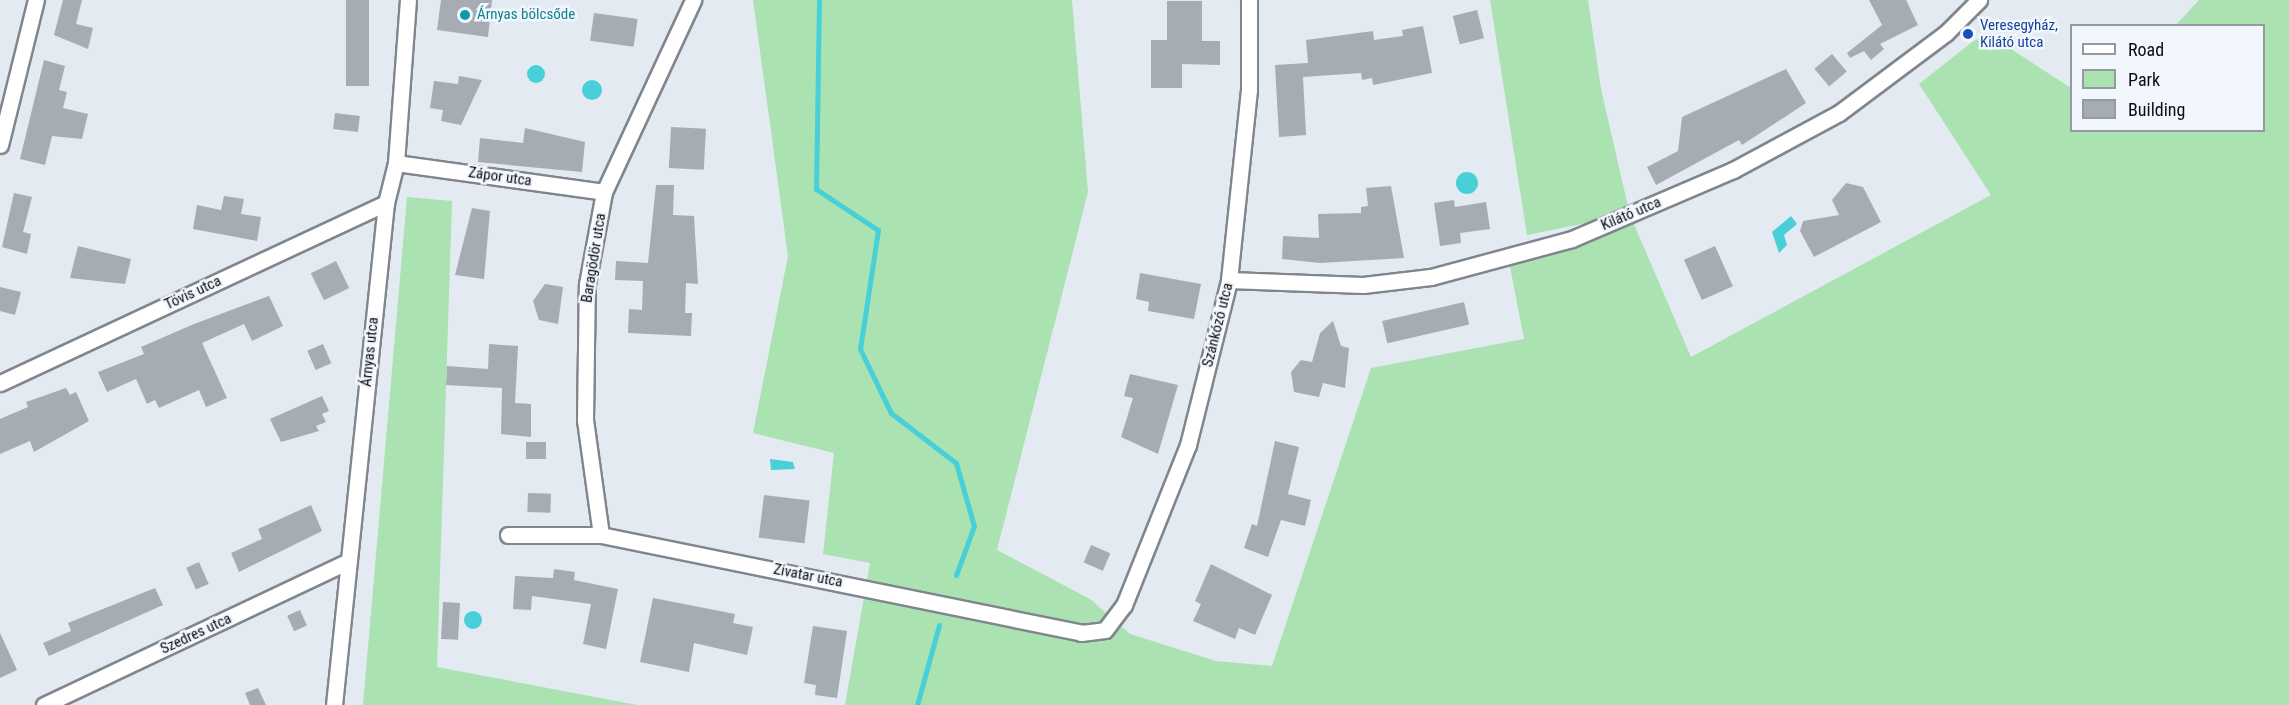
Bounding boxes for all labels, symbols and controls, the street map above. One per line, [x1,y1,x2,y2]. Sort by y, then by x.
place label: Árnyas bölcsőde [477,6,575,24]
marker: Árnyas bölcsőde [458,8,472,22]
place label: Veresegyház, Kilátó utca [1980,16,2058,51]
legend [2070,24,2265,132]
marker: Veresegyház, Kilátó utca [1961,27,1975,41]
text: Road [2128,39,2164,60]
text: Park [2128,69,2160,90]
text: Building [2128,99,2185,120]
street label: Zápor utca [467,164,533,190]
street label: Kilátó utca [1598,193,1664,235]
street label: Baragödör utca [578,212,610,304]
street label: Tövis utca [162,272,224,314]
street label: Szánkózó utca [1199,281,1237,369]
street label: Árnyas utca [357,316,383,388]
street label: Zivatar utca [772,560,844,592]
street label: Szedres utca [158,610,234,658]

